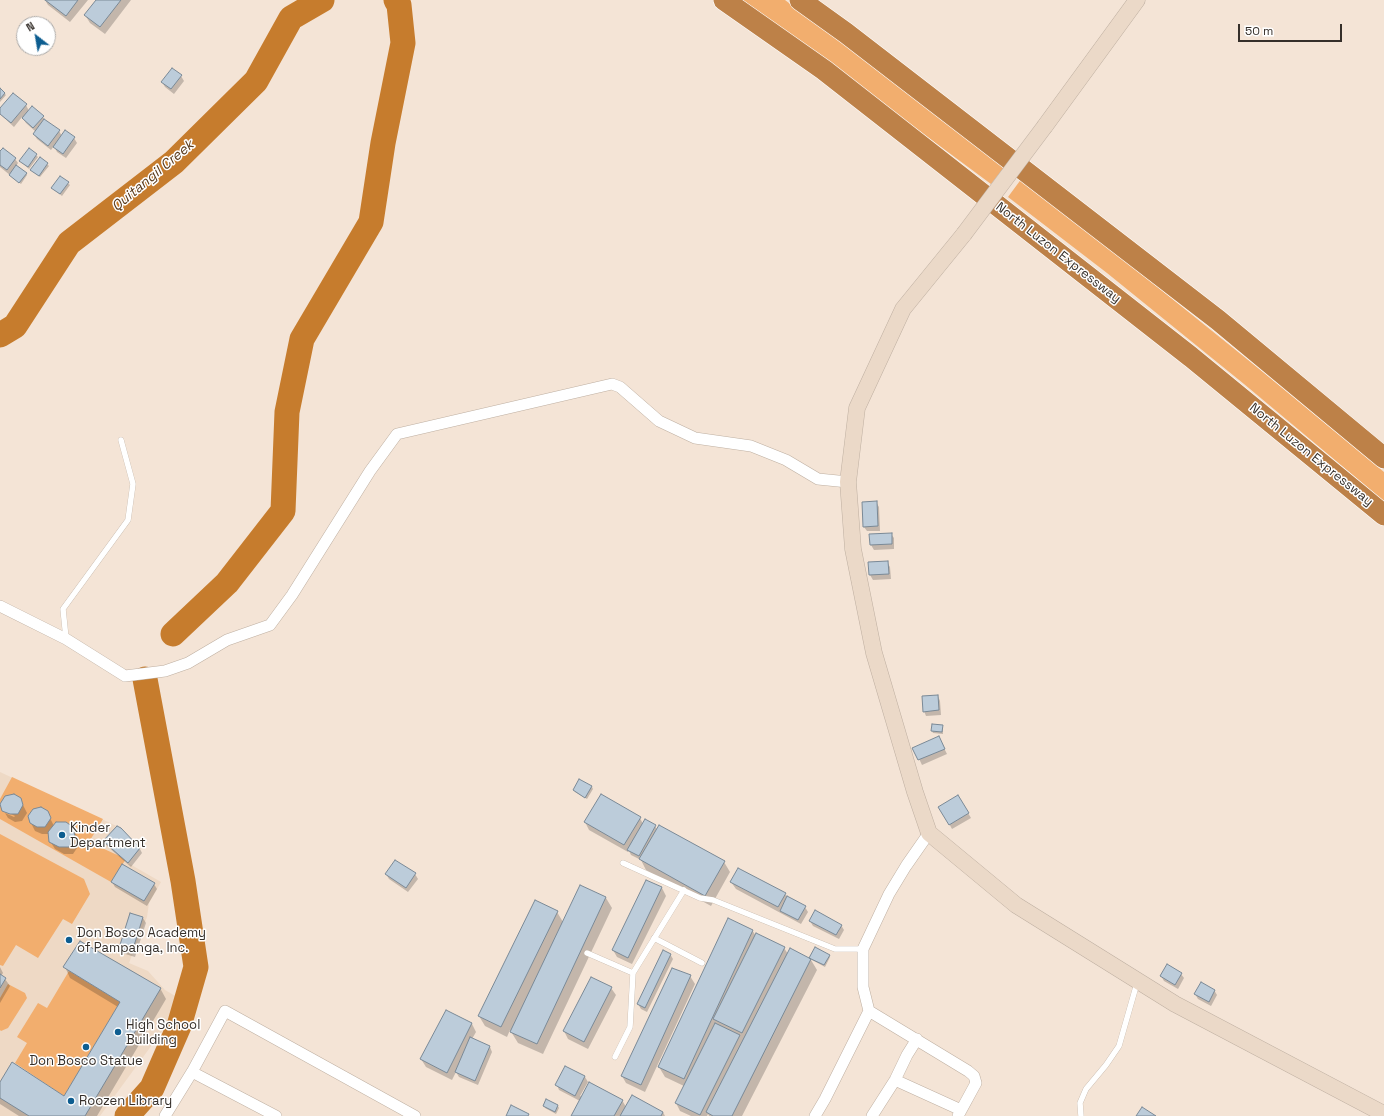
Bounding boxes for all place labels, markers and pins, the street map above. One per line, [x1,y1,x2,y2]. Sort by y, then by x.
place label: Kinder Department [70,820,146,851]
marker: Kinder Department [57,830,67,840]
place label: Don Bosco Academy of Pampanga, Inc. [77,925,206,956]
marker: Don Bosco Academy of Pampanga, Inc. [64,935,74,945]
place label: High School Building [126,1017,200,1048]
marker: High School Building [113,1027,123,1037]
marker: Don Bosco Statue [81,1042,91,1052]
place label: Don Bosco Statue [29,1053,143,1069]
place label: Roozen Library [79,1093,172,1109]
marker: Roozen Library [66,1096,76,1106]

